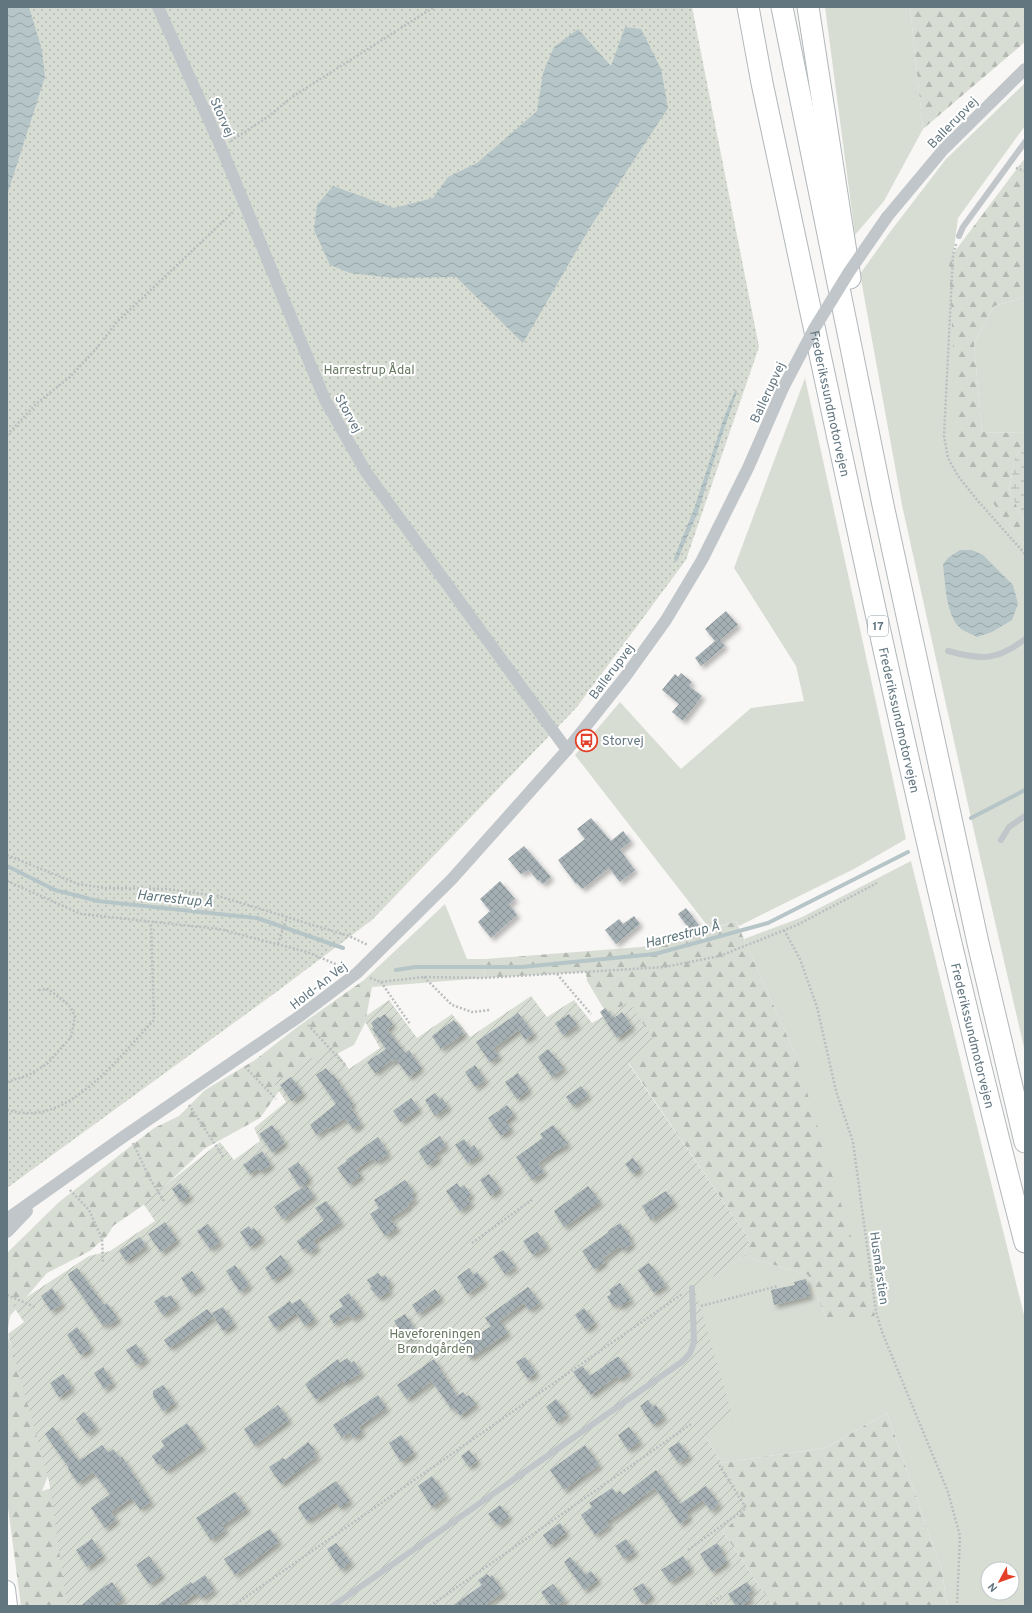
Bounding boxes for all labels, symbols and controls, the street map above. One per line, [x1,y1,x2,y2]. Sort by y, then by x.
street label: Ballerupvej [925,94,982,153]
street label: Storvej [205,96,237,140]
street label: Frederikssundmotorvejen [805,329,852,478]
street label: Ballerupvej [748,360,790,426]
park label: Harrestrup Ådal [323,362,415,379]
street label: Storvej [330,392,364,436]
road number: 17 [868,616,888,636]
street label: Ballerupvej [586,641,639,703]
street label: Frederikssundmotorvejen [874,646,922,795]
bus stop icon: Storvej [573,727,599,753]
place label: Storvej [602,734,644,750]
water label: Harrestrup Å [136,887,214,912]
water label: Harrestrup Å [643,918,721,953]
street label: Hold-An Vej [287,959,351,1014]
street label: Frederikssundmotorvejen [946,962,997,1110]
street label: Husmårstien [865,1231,891,1306]
park label: Haveforeningen Brøndgården [389,1327,481,1358]
north arrow [980,1561,1020,1601]
text: N [985,1579,1001,1594]

